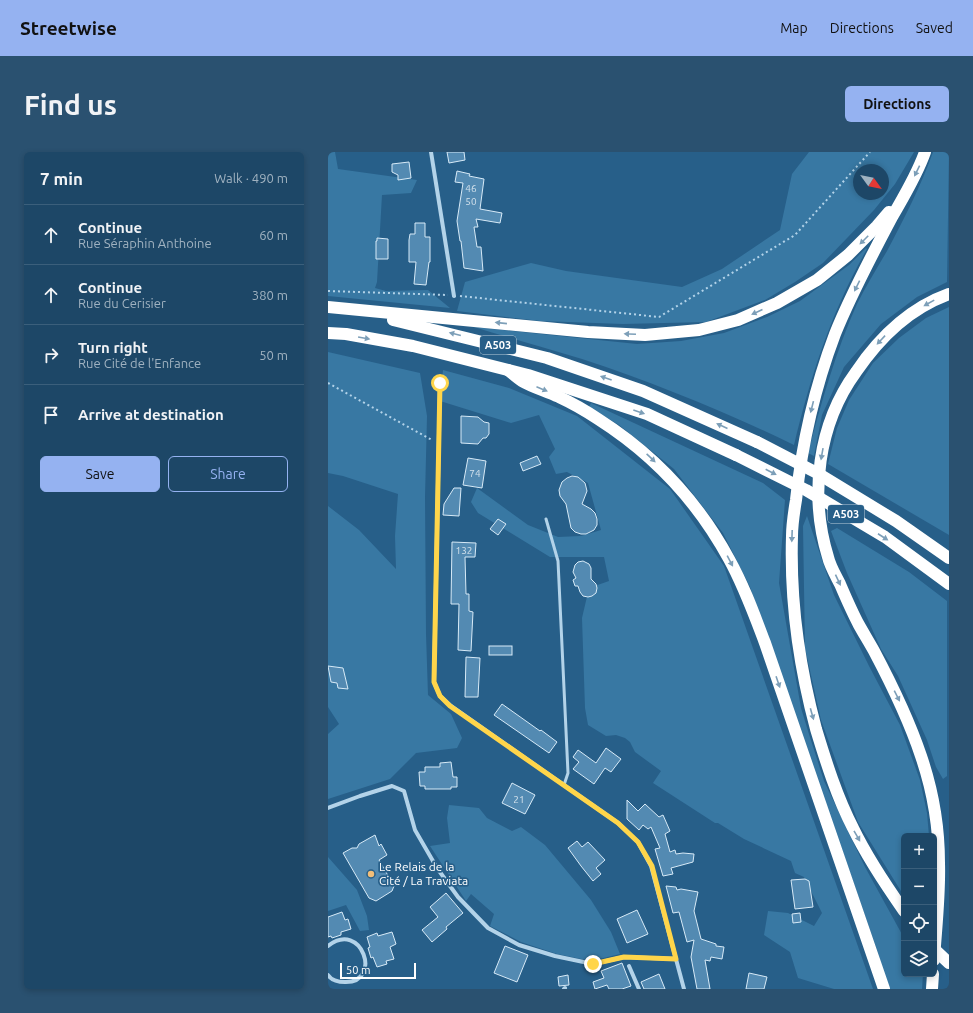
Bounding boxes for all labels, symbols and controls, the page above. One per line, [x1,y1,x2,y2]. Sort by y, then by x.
text: Streetwise [20,17,117,39]
text: Map [780,20,808,36]
text: Directions [830,20,894,36]
text: Saved [916,20,953,36]
button: Directions [845,86,949,122]
text: Find us [24,89,117,120]
north arrow [853,164,889,200]
one-way arrow [914,165,920,176]
text: 7 min [40,169,83,188]
text: Walk · 490 m [214,171,288,185]
house number: 46 [465,183,477,194]
house number: 50 [465,196,477,207]
text: Continue [78,219,142,236]
icon: ahead [40,224,62,246]
text: 60 m [259,228,288,242]
one-way arrow [859,235,869,244]
text: Rue Séraphin Anthoine [78,236,212,250]
text: Continue [78,279,142,296]
one-way arrow [854,280,860,291]
icon: ahead [40,284,62,306]
text: 380 m [252,288,288,302]
text: Rue du Cerisier [78,296,166,310]
one-way arrow [923,300,935,307]
one-way arrow [750,309,762,315]
one-way arrow [495,320,507,327]
one-way arrow [449,331,461,337]
one-way arrow [624,331,636,338]
one-way arrow [358,335,370,341]
road number: A503 [480,336,516,354]
one-way arrow [877,336,886,345]
text: Turn right [78,339,148,356]
icon: right [40,344,62,366]
text: 50 m [259,348,288,362]
text: Rue Cité de l'Enfance [78,356,201,370]
route start [431,374,449,392]
one-way arrow [600,375,612,381]
one-way arrow [536,387,548,393]
one-way arrow [809,401,815,413]
icon: arrive [40,404,62,426]
text: Arrive at destination [78,406,224,423]
one-way arrow [633,409,645,415]
one-way arrow [716,423,727,429]
one-way arrow [819,448,825,460]
one-way arrow [646,454,656,463]
button: Save [40,456,160,492]
button: Share [168,456,288,492]
house number: 74 [469,468,481,479]
one-way arrow [765,469,776,475]
road number: A503 [828,505,864,523]
one-way arrow [789,529,796,542]
one-way arrow [878,533,889,540]
house number: 132 [456,545,472,556]
one-way arrow [727,555,733,567]
one-way arrow [835,575,841,586]
one-way arrow [775,676,781,688]
one-way arrow [894,691,900,702]
one-way arrow [809,708,815,720]
house number: 21 [513,794,525,805]
one-way arrow [854,830,861,842]
map controls [901,833,937,977]
button: + [901,833,937,869]
place label: Le Relais de la Cité / La Traviata [379,860,468,887]
marker: Le Relais de la Cité / La Traviata [366,869,376,879]
button: − [901,869,937,905]
button: locate [901,905,937,941]
button: layers [901,941,937,977]
route end [584,955,602,973]
scale bar [340,961,416,980]
text: 50 m [346,964,370,976]

